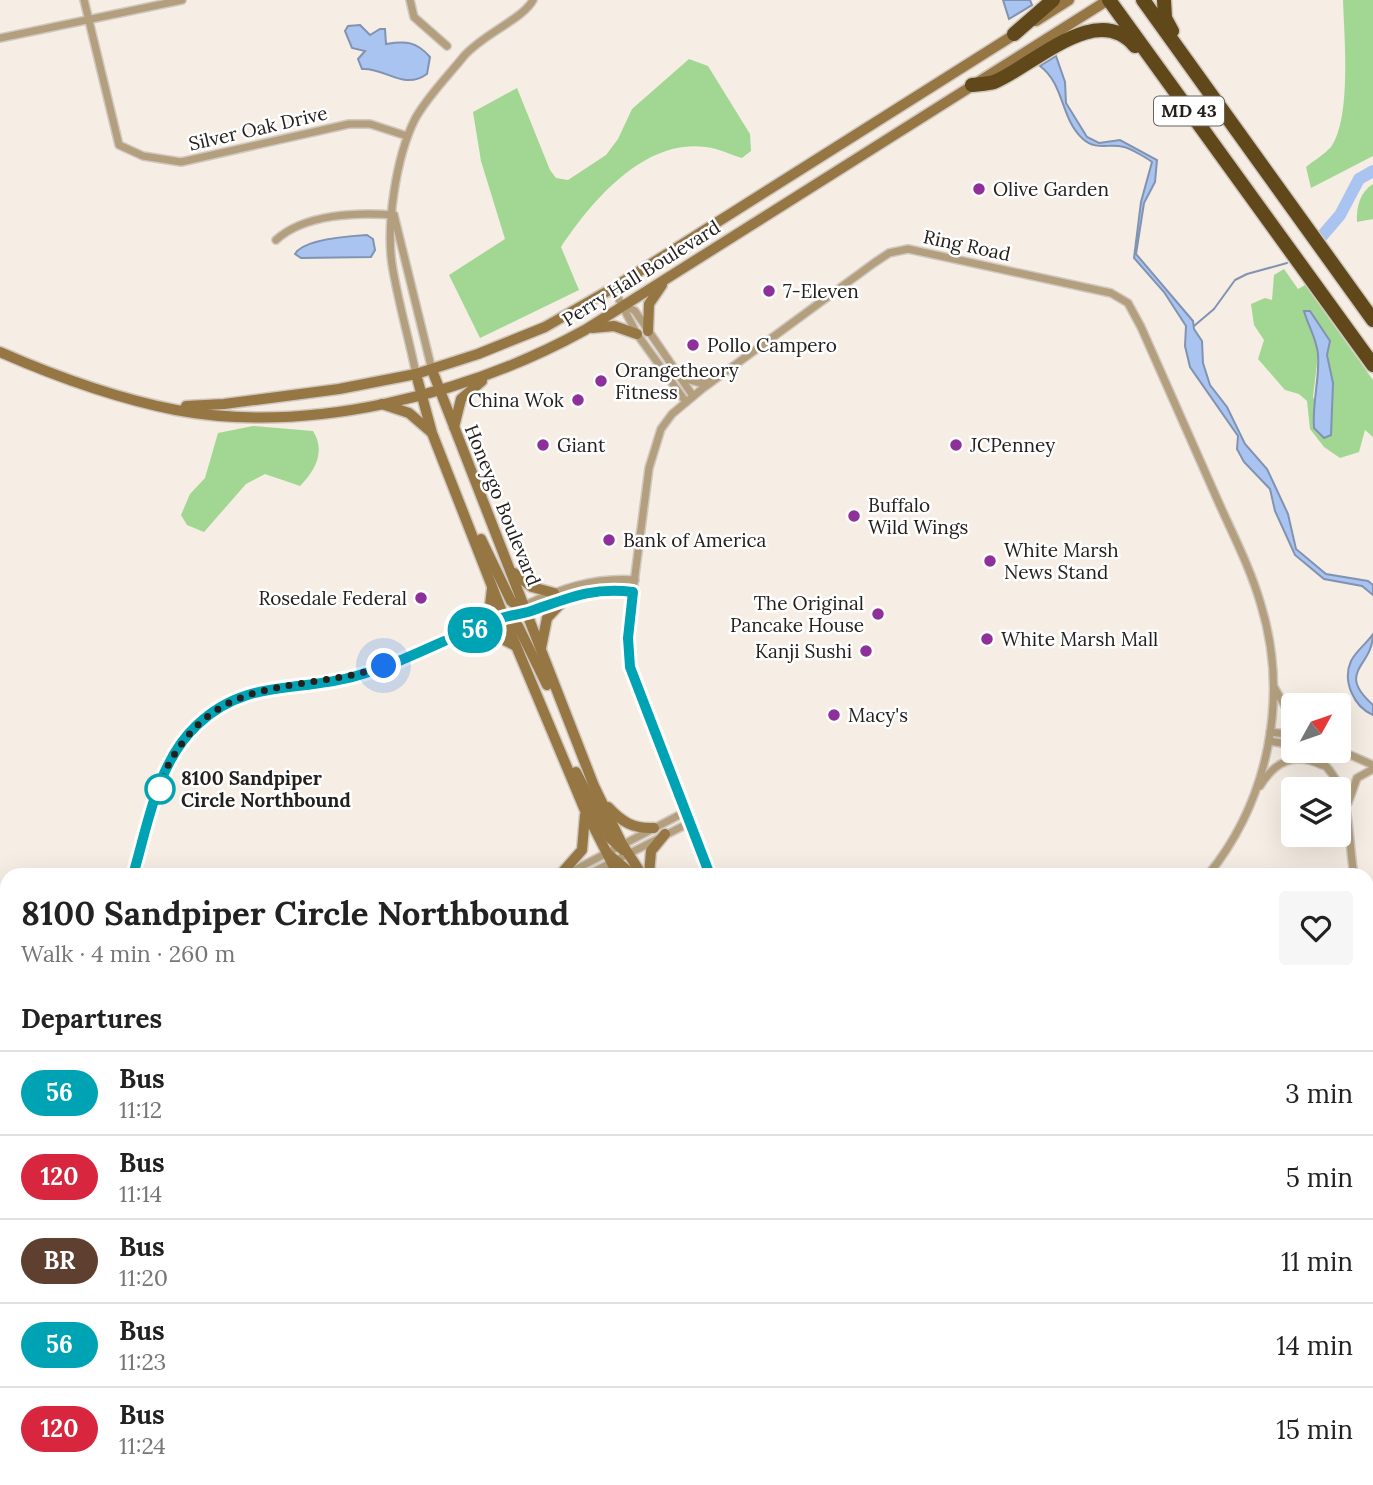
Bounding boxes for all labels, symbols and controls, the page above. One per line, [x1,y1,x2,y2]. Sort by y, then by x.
road number: MD 43 [1154,96,1224,126]
street label: Silver Oak Drive [186,100,330,156]
place label: Olive Garden [993,177,1109,201]
marker: Olive Garden [971,181,987,197]
street label: Perry Hall Boulevard [558,215,724,331]
street label: Ring Road [921,224,1013,266]
place label: 7-Eleven [783,279,859,303]
marker: 7-Eleven [761,283,777,299]
place label: Pollo Campero [707,333,837,357]
marker: Pollo Campero [685,337,701,353]
place label: Orangetheory Fitness [615,358,739,404]
marker: Orangetheory Fitness [593,373,609,389]
place label: China Wok [468,388,565,412]
marker: China Wok [570,392,586,408]
street label: Honeygo Boulevard [460,421,546,589]
place label: Giant [557,433,606,457]
place label: JCPenney [969,433,1055,457]
marker: Giant [535,437,551,453]
marker: JCPenney [948,437,964,453]
place label: Buffalo Wild Wings [868,493,968,539]
marker: Buffalo Wild Wings [846,508,862,524]
place label: Bank of America [623,528,767,552]
marker: Bank of America [601,532,617,548]
place label: White Marsh News Stand [1004,538,1119,584]
marker: White Marsh News Stand [982,553,998,569]
place label: Rosedale Federal [258,586,407,610]
marker: Rosedale Federal [413,590,429,606]
place label: The Original Pancake House [730,591,864,637]
marker: The Original Pancake House [870,606,886,622]
line badge: 56 [444,607,506,653]
text: 56 [462,614,488,645]
place label: White Marsh Mall [1001,627,1158,651]
marker: White Marsh Mall [979,631,995,647]
place label: Kanji Sushi [755,639,852,663]
marker: Kanji Sushi [858,643,874,659]
your location [366,648,401,683]
north arrow [1281,693,1351,763]
map controls [1281,693,1351,847]
place label: Macy's [848,703,908,727]
marker: Macy's [826,707,842,723]
place label: 8100 Sandpiper Circle Northbound [181,766,351,812]
marker: 8100 Sandpiper Circle Northbound [145,774,175,804]
button: layers [1281,777,1351,847]
button: heart [1279,891,1353,965]
text: 8100 Sandpiper Circle Northbound [21,892,569,934]
text: Walk · 4 min · 260 m [21,939,235,968]
text: Departures [21,1002,162,1035]
text: Bus [119,1062,165,1095]
text: 56 [46,1077,73,1108]
text: 3 min [1285,1077,1353,1110]
text: 11:12 [119,1095,162,1124]
text: Bus [119,1146,165,1179]
text: 120 [41,1161,78,1192]
text: 5 min [1286,1161,1353,1194]
text: 11:14 [119,1179,162,1208]
text: Bus [119,1230,165,1263]
text: BR [43,1245,76,1276]
text: 11 min [1281,1245,1353,1278]
text: 11:20 [119,1263,168,1292]
text: Bus [119,1314,165,1347]
text: 56 [46,1329,73,1360]
text: 14 min [1276,1329,1353,1362]
text: 11:23 [119,1347,166,1376]
text: Bus [119,1398,165,1431]
text: 120 [41,1413,78,1444]
text: 15 min [1276,1413,1353,1446]
text: 11:24 [119,1431,166,1460]

